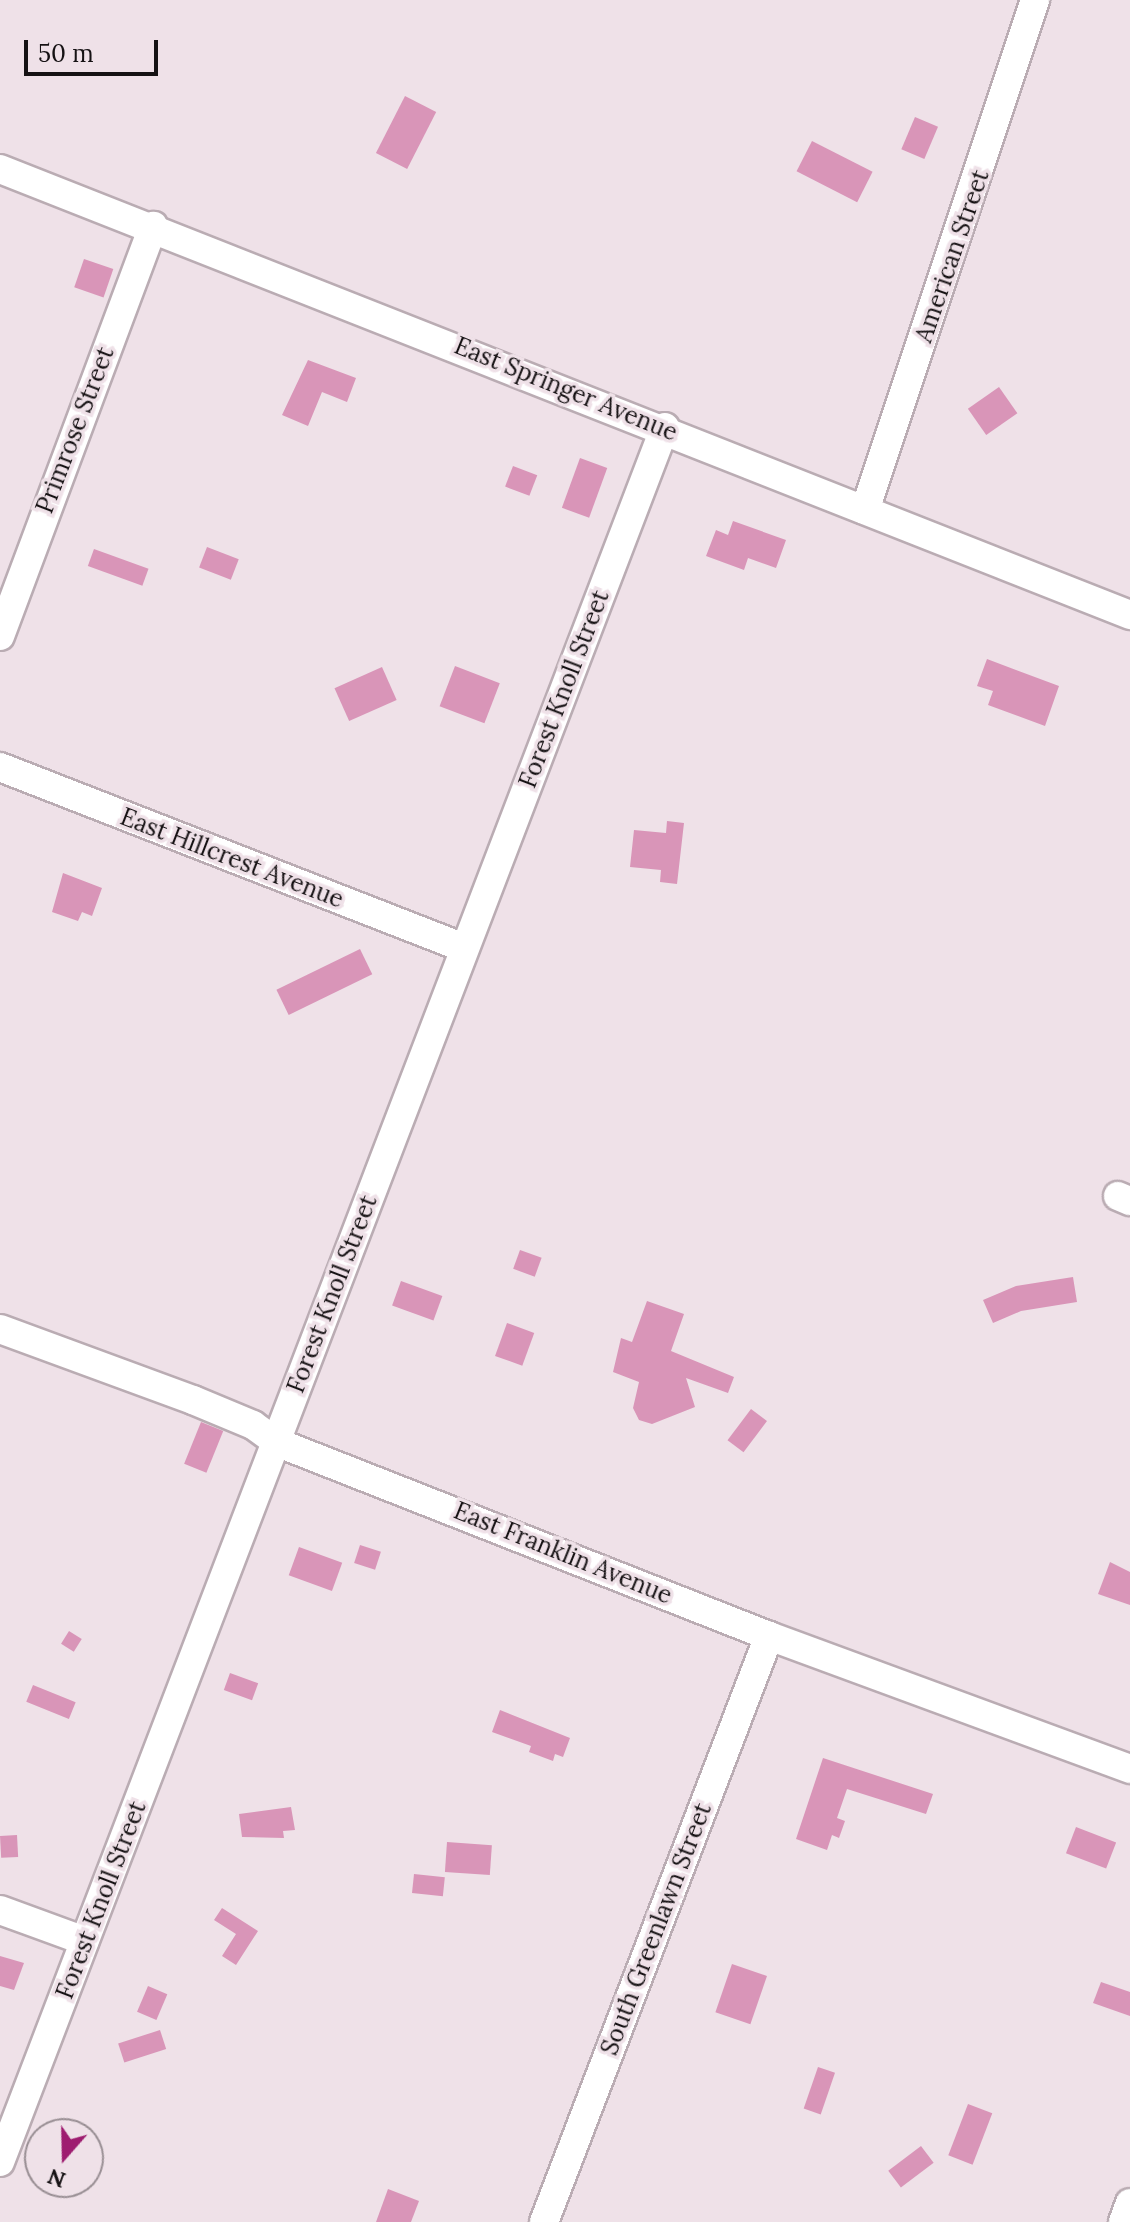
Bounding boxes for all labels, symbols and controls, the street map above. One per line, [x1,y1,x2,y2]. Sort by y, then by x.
scale bar [28,24,162,74]
text: 50 m [38,38,94,69]
street label: American Street [909,166,995,346]
street label: East Springer Avenue [450,331,682,447]
street label: Primrose Street [30,343,120,517]
street label: Forest Knoll Street [513,586,615,792]
street label: East Hillcrest Avenue [116,802,348,914]
street label: Forest Knoll Street [281,1191,383,1397]
street label: East Franklin Avenue [450,1496,676,1610]
street label: Forest Knoll Street [50,1797,152,2003]
street label: South Greenlawn Street [595,1799,717,2059]
north arrow [24,2118,104,2198]
text: N [44,2163,69,2195]

